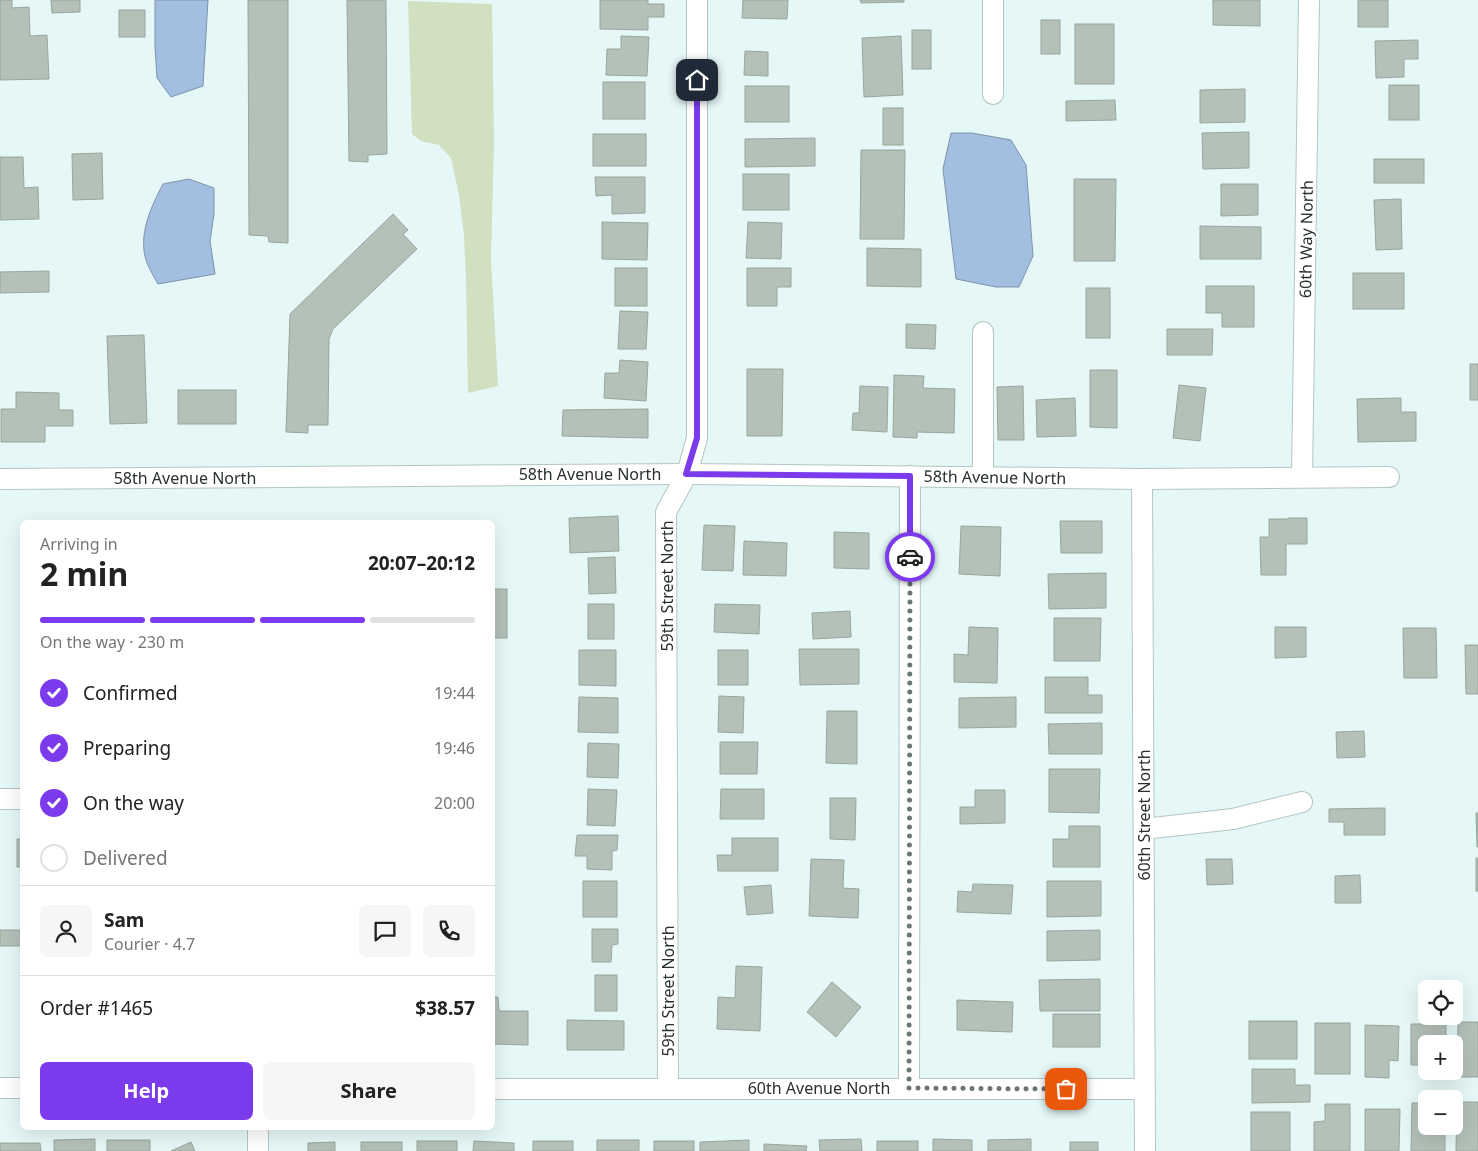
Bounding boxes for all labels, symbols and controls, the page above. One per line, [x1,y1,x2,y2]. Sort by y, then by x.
pin [676,59,718,101]
icon: home [683,66,711,94]
street label: 60th Way North [1294,180,1318,298]
street label: 58th Avenue North [519,463,661,485]
street label: 58th Avenue North [924,465,1066,489]
street label: 58th Avenue North [114,467,256,489]
street label: 59th Street North [656,520,678,652]
courier [885,532,935,582]
text: Arriving in [40,533,118,555]
icon: car [896,543,924,571]
text: 20:07–20:12 [368,550,475,576]
text: 2 min [40,552,128,595]
text: On the way · 230 m [40,631,184,653]
icon: check [40,679,68,707]
text: Confirmed [83,680,178,706]
text: 19:44 [434,682,475,704]
icon: check [40,734,68,762]
text: Preparing [83,735,171,761]
text: 19:46 [434,737,475,759]
street label: 60th Street North [1133,749,1155,881]
icon: check [40,789,68,817]
text: On the way [83,790,184,816]
text: 20:00 [434,792,475,814]
text: Delivered [83,845,168,871]
button: person [40,905,92,957]
button: chat [359,905,411,957]
button: phone [423,905,475,957]
text: Sam [104,907,144,933]
street label: 59th Street North [657,925,679,1057]
text: Courier · 4.7 [104,933,195,955]
map controls [1418,980,1463,1135]
button: locate [1418,980,1463,1025]
text: Order #1465 [40,995,153,1021]
text: $38.57 [415,995,475,1021]
button: + [1418,1035,1463,1080]
button: Help [40,1062,253,1120]
button: Share [263,1062,475,1120]
pin [1045,1068,1087,1110]
icon: bag [1052,1075,1080,1103]
street label: 60th Avenue North [748,1077,890,1099]
button: − [1418,1090,1463,1135]

